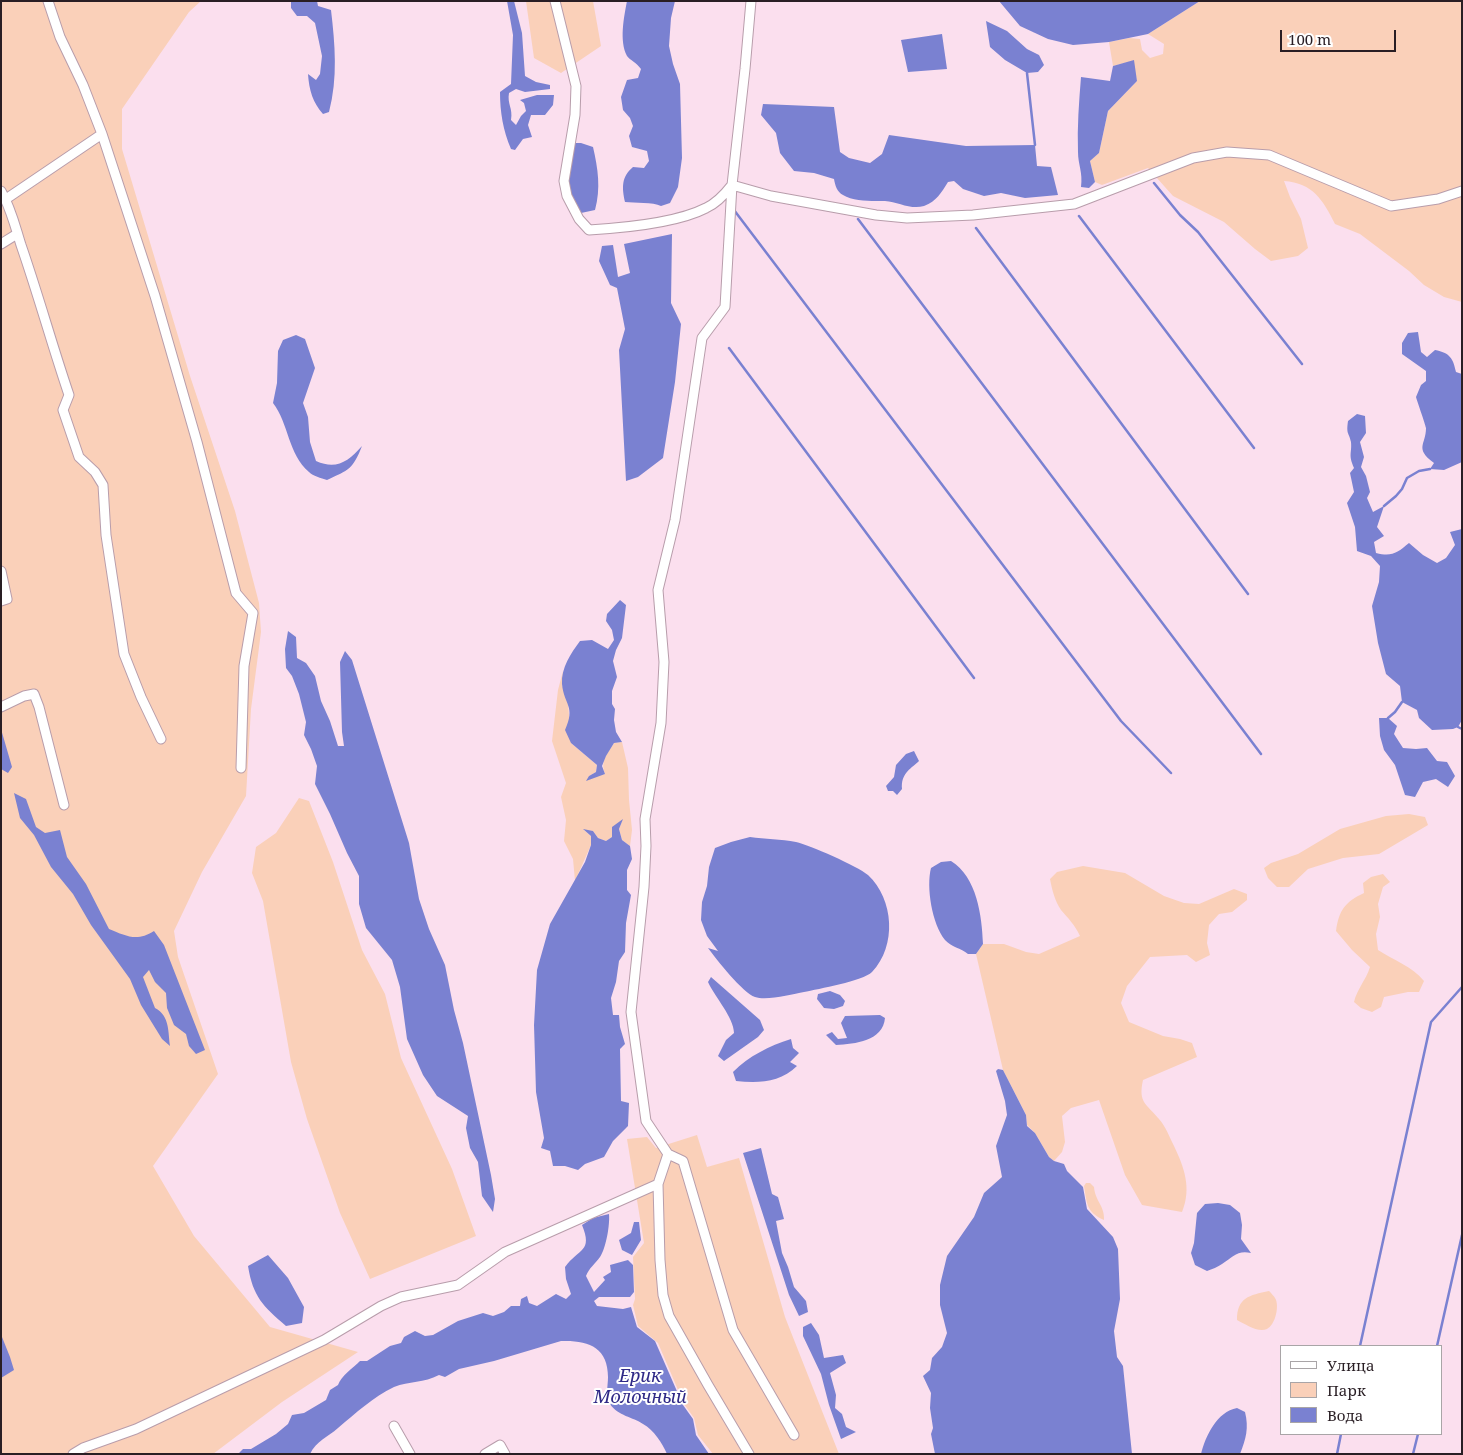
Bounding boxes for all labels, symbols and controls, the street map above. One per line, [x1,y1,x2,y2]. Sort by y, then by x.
scale bar [1283,20,1399,52]
text: 100 m [1288,29,1331,49]
legend [1280,1345,1443,1435]
text: Улица [1327,1355,1375,1375]
water label: Ерик Молочный [593,1366,687,1408]
text: Парк [1327,1380,1366,1400]
text: Вода [1327,1405,1363,1425]

